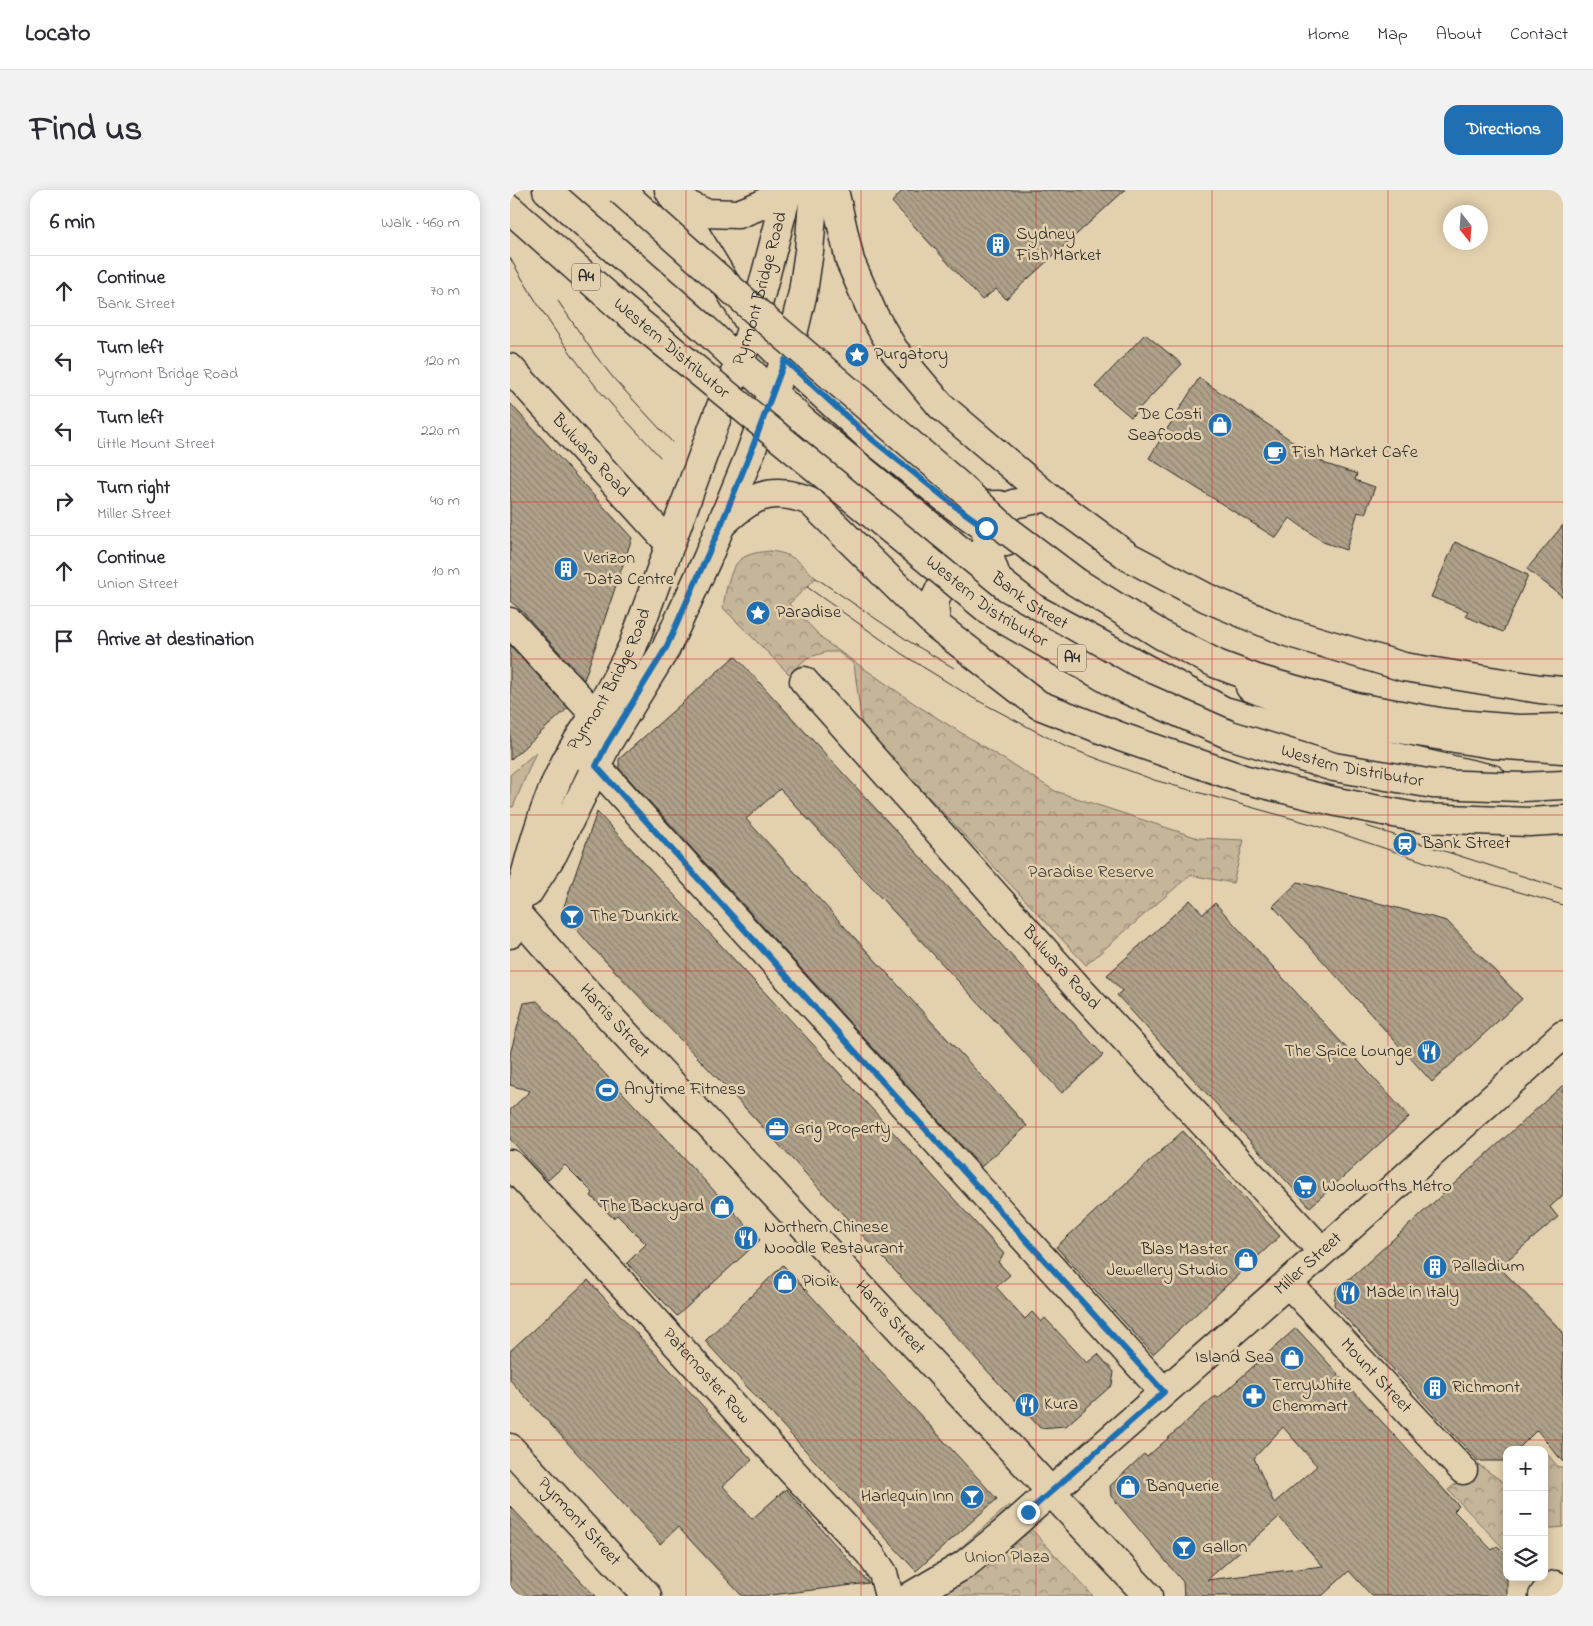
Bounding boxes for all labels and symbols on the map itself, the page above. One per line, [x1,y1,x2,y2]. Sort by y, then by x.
north arrow [1443,205,1488,250]
street label: Pyrmont Bridge Road [726,209,795,369]
place label: Sydney Fish Market [1015,222,1101,269]
building icon: Sydney Fish Market [985,232,1011,258]
road number: A4 [572,264,600,290]
street label: Western Distributor [607,292,735,406]
place icon: Purgatory [844,342,870,368]
place label: Purgatory [874,342,948,369]
place label: De Costi Seafoods [1127,402,1202,449]
street label: Bulwara Road [544,407,635,504]
shop icon: De Costi Seafoods [1207,412,1233,438]
cafe icon: Fish Market Cafe [1262,440,1288,466]
place label: Fish Market Cafe [1291,440,1419,466]
route start [975,517,998,540]
place label: Verizon Data Centre [583,546,675,593]
street label: Western Distributor [919,550,1053,655]
building icon: Verizon Data Centre [553,556,579,582]
street label: Bank Street [984,566,1073,637]
place icon: Paradise [745,600,771,626]
place label: Paradise [776,600,842,626]
street label: Pyrmont Bridge Road [561,605,658,756]
road number: A4 [1058,644,1086,672]
street label: Western Distributor [1277,738,1426,795]
station icon: Bank Street [1392,831,1418,857]
place label: Bank Street [1421,831,1510,857]
park label: Paradise Reserve [1028,860,1155,886]
bar icon: The Dunkirk [559,904,585,930]
place label: The Dunkirk [590,904,678,930]
street label: Bulwara Road [1015,919,1106,1016]
street label: Harris Street [572,978,655,1065]
place label: The Spice Lounge [1284,1039,1413,1066]
restaurant icon: The Spice Lounge [1416,1039,1442,1065]
sports icon: Anytime Fitness [594,1077,620,1103]
place label: Anytime Fitness [624,1077,746,1103]
office icon: Grig Property [764,1116,790,1142]
place label: Grig Property [794,1116,890,1143]
supermarket icon: Woolworths Metro [1292,1174,1318,1200]
place label: Woolworths Metro [1322,1174,1452,1200]
place label: The Backyard [599,1194,704,1220]
shop icon: The Backyard [709,1194,735,1220]
place label: Northern Chinese Noodle Restaurant [764,1215,904,1262]
restaurant icon: Northern Chinese Noodle Restaurant [733,1225,759,1251]
street label: Miller Street [1269,1227,1349,1302]
place label: Blas Master Jewellery Studio [1107,1237,1228,1284]
shop icon: Blas Master Jewellery Studio [1233,1247,1259,1273]
building icon: Palladium [1422,1254,1448,1280]
place label: Palladium [1452,1254,1524,1280]
shop icon: PiOik [772,1269,798,1295]
place label: PiOik [802,1269,838,1295]
street label: Harris Street [848,1275,931,1361]
restaurant icon: Made in Italy [1335,1280,1361,1306]
place label: Made in Italy [1366,1280,1459,1306]
street label: Paternoster Row [656,1323,757,1430]
street label: Mount Street [1333,1333,1418,1420]
place label: Island Sea [1195,1345,1274,1371]
shop icon: Island Sea [1279,1345,1305,1371]
place label: TerryWhite Chemmart [1272,1373,1352,1420]
building icon: Richmont [1422,1375,1448,1401]
place label: Richmont [1452,1375,1520,1401]
pharmacy icon: TerryWhite Chemmart [1241,1383,1267,1409]
restaurant icon: Kura [1014,1392,1040,1418]
place label: Kura [1044,1392,1078,1418]
street label: Pyrmont Street [531,1472,627,1572]
shop icon: Banquerie [1115,1474,1141,1500]
place label: Banquerie [1145,1474,1220,1500]
place label: Harlequin Inn [861,1484,954,1510]
bar icon: Harlequin Inn [959,1484,985,1510]
route end [1017,1501,1040,1524]
bar icon: Gallon [1171,1535,1197,1561]
place label: Gallon [1202,1535,1247,1561]
park label: Union Plaza [964,1545,1050,1571]

